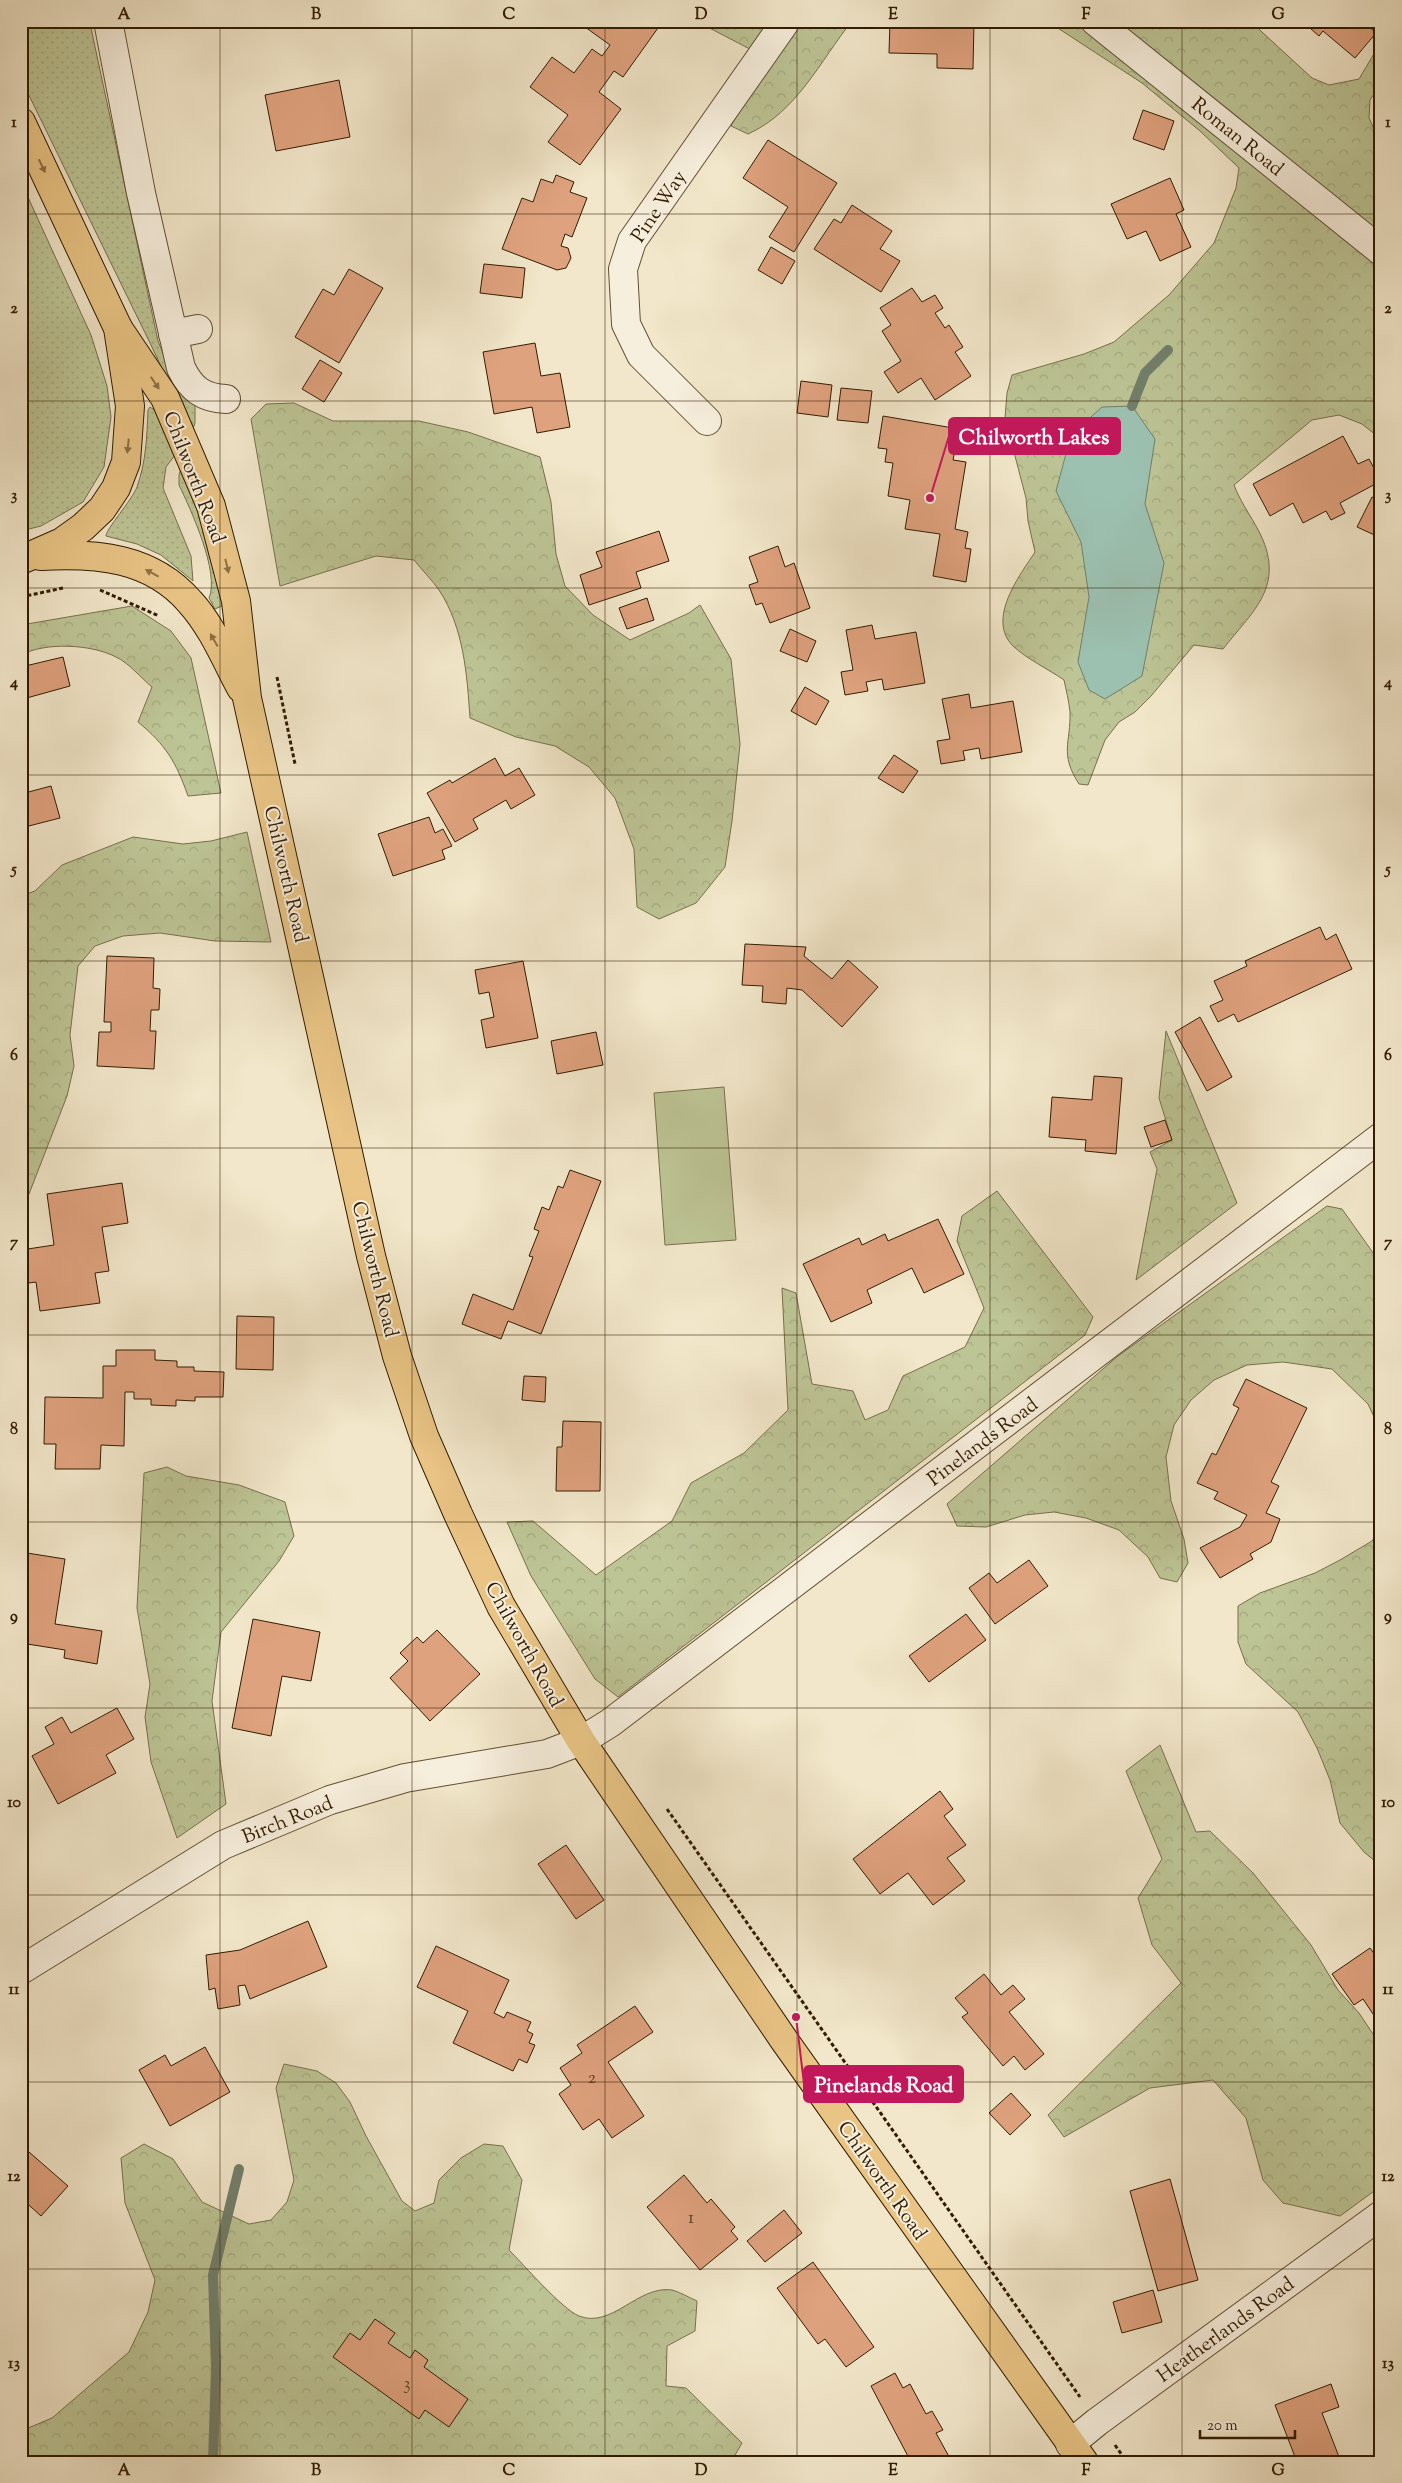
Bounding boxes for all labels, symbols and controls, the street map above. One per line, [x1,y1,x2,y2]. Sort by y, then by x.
text: A [118,4,131,27]
text: B [311,4,321,27]
text: C [503,4,516,27]
text: D [695,4,708,27]
text: E [888,4,898,27]
text: F [1082,4,1091,27]
text: G [1271,4,1285,27]
street label: Roman Road [1184,92,1289,184]
text: 1 [11,112,17,135]
text: 1 [1385,112,1391,135]
one-way arrow [38,159,46,173]
street label: Pine Way [625,165,695,249]
text: 2 [10,298,18,321]
text: 2 [1384,298,1392,321]
one-way arrow [150,376,160,390]
street label: Chilworth Road [154,408,231,548]
callout: Chilworth Lakes [949,418,1120,454]
text: Chilworth Lakes [959,424,1109,454]
one-way arrow [124,438,132,454]
text: 3 [11,485,18,508]
text: 3 [1385,485,1392,508]
one-way arrow [223,558,231,573]
one-way arrow [145,568,159,577]
one-way arrow [210,633,219,646]
text: 4 [9,672,18,695]
text: 4 [1383,672,1392,695]
street label: Chilworth Road [255,803,314,946]
text: 5 [9,859,17,882]
text: 5 [1383,859,1391,882]
text: 6 [10,1045,18,1068]
text: 6 [1384,1045,1392,1068]
street label: Chilworth Road [343,1198,405,1341]
text: 7 [10,1232,19,1255]
text: 7 [1384,1232,1393,1255]
street label: Pinelands Road [922,1392,1045,1494]
text: 8 [10,1419,18,1442]
text: 8 [1384,1419,1392,1442]
street label: Chilworth Road [476,1577,569,1713]
text: 9 [10,1606,18,1629]
text: 9 [1384,1606,1392,1629]
street label: Birch Road [238,1790,338,1853]
text: 10 [7,1792,21,1815]
text: 10 [1381,1792,1395,1815]
text: 11 [9,1979,20,2002]
text: 11 [1383,1979,1394,2002]
house number: 2 [588,2066,597,2092]
callout: Pinelands Road [804,2066,963,2102]
text: Pinelands Road [815,2072,954,2102]
street label: Chilworth Road [829,2116,933,2247]
text: 12 [8,2166,21,2189]
text: 12 [1382,2166,1395,2189]
house number: 1 [688,2206,694,2232]
street label: Heatherlands Road [1152,2271,1301,2391]
text: 13 [8,2353,20,2376]
text: 13 [1382,2353,1394,2376]
house number: 3 [403,2372,411,2398]
scale bar [1200,2408,1294,2440]
text: 20 m [1207,2416,1238,2437]
text: A [118,2460,131,2483]
text: B [311,2460,321,2483]
text: C [503,2460,516,2483]
text: D [695,2460,708,2483]
text: E [888,2460,898,2483]
text: F [1082,2460,1091,2483]
text: G [1271,2460,1285,2483]

